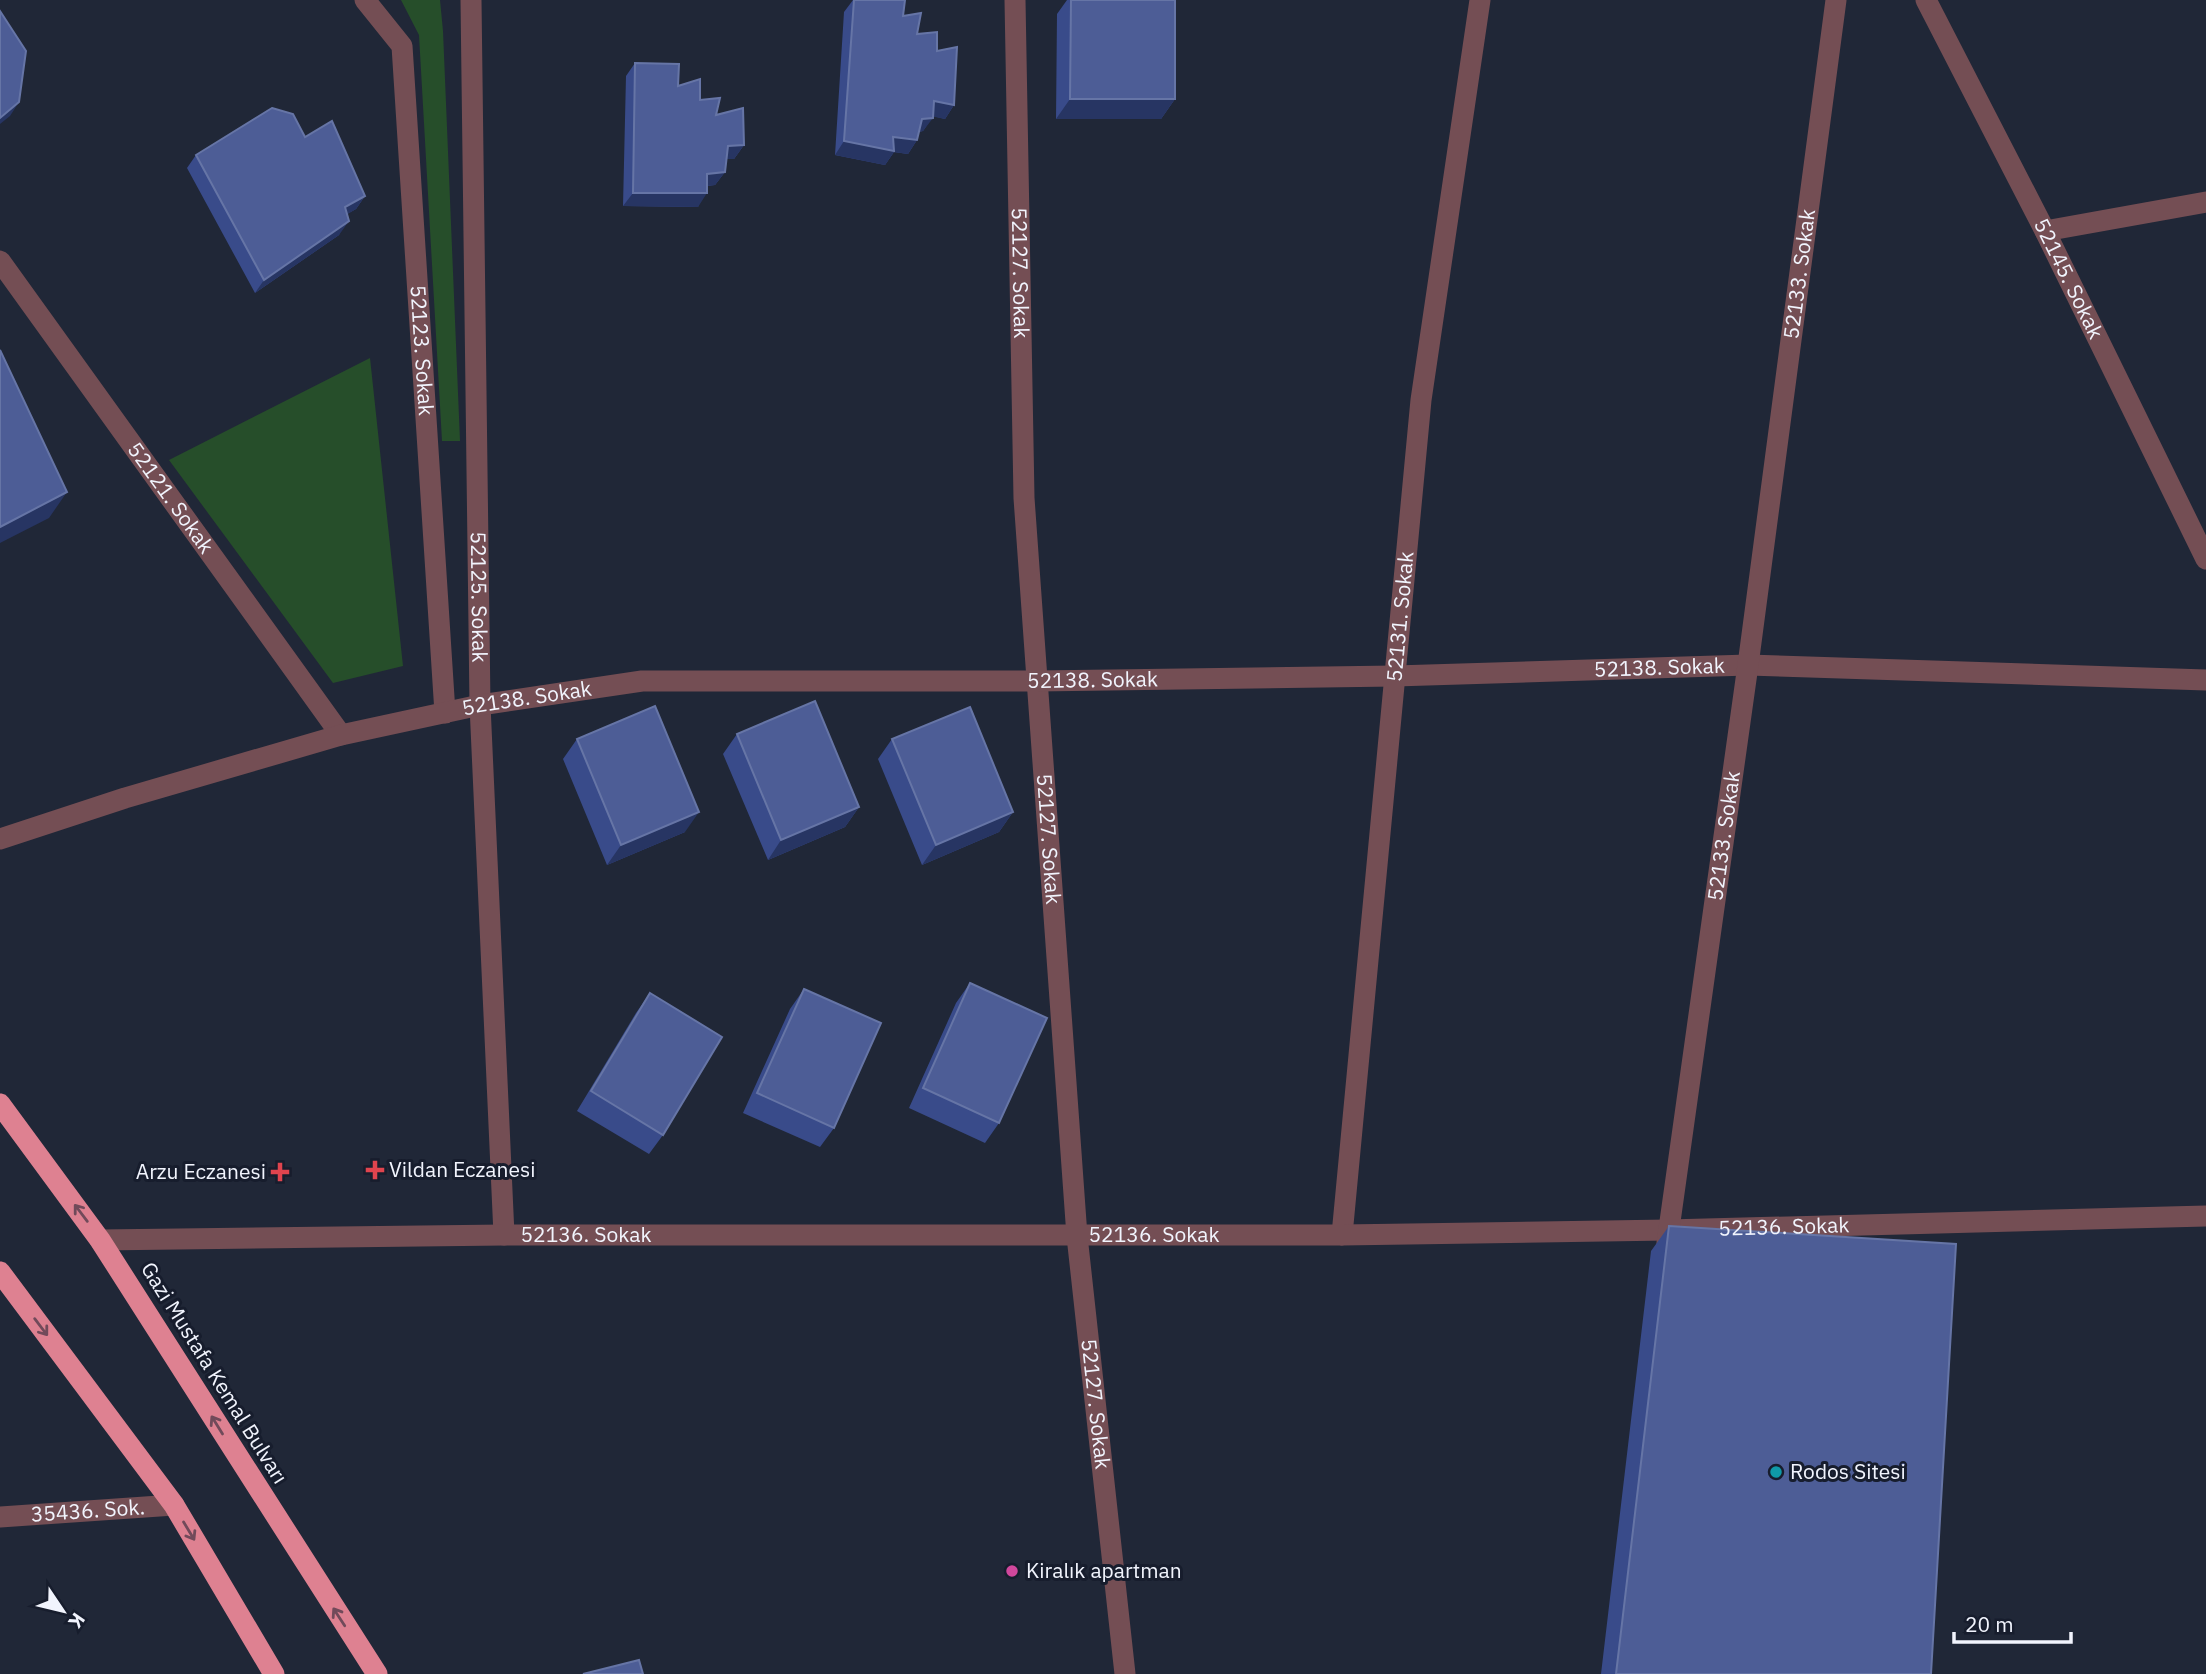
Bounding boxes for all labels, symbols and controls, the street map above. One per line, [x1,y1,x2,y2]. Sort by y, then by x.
street label: 52127. Sokak [1006,207,1036,339]
street label: 52133. Sokak [1776,207,1821,341]
street label: 52145. Sokak [2028,213,2111,343]
street label: 52123. Sokak [404,284,441,417]
street label: 52121. Sokak [122,436,221,559]
street label: 52125. Sokak [465,531,494,663]
street label: 52131. Sokak [1379,550,1420,683]
street label: 52138. Sokak [1593,651,1725,683]
street label: 52138. Sokak [1027,664,1158,694]
street label: 52138. Sokak [459,674,593,722]
street label: 52133. Sokak [1700,769,1746,903]
street label: 52127. Sokak [1031,773,1068,905]
place label: Vildan Eczanesi [389,1155,536,1183]
place label: Arzu Eczanesi [136,1157,266,1185]
marker: Vildan Eczanesi [367,1162,383,1178]
marker: Arzu Eczanesi [272,1164,288,1180]
one-way arrow [73,1204,88,1223]
street label: 52136. Sokak [1718,1210,1850,1242]
street label: 52136. Sokak [520,1220,651,1248]
street label: 52136. Sokak [1088,1220,1219,1248]
street label: Gazi Mustafa Kemal Bulvarı [135,1256,295,1489]
one-way arrow [33,1317,48,1335]
street label: 52127. Sokak [1075,1337,1117,1471]
one-way arrow [210,1416,225,1435]
place label: Rodos Sitesi [1790,1457,1906,1485]
marker: Rodos Sitesi [1768,1464,1784,1480]
street label: 35436. Sok. [30,1492,146,1528]
one-way arrow [182,1520,196,1540]
place label: Kiralık apartman [1026,1556,1182,1584]
marker: Kiralık apartman [1004,1563,1020,1579]
north arrow [28,1576,98,1646]
scale bar [1954,1600,2071,1644]
text: K [63,1608,91,1633]
one-way arrow [332,1608,346,1627]
text: 20 m [1965,1610,2014,1638]

